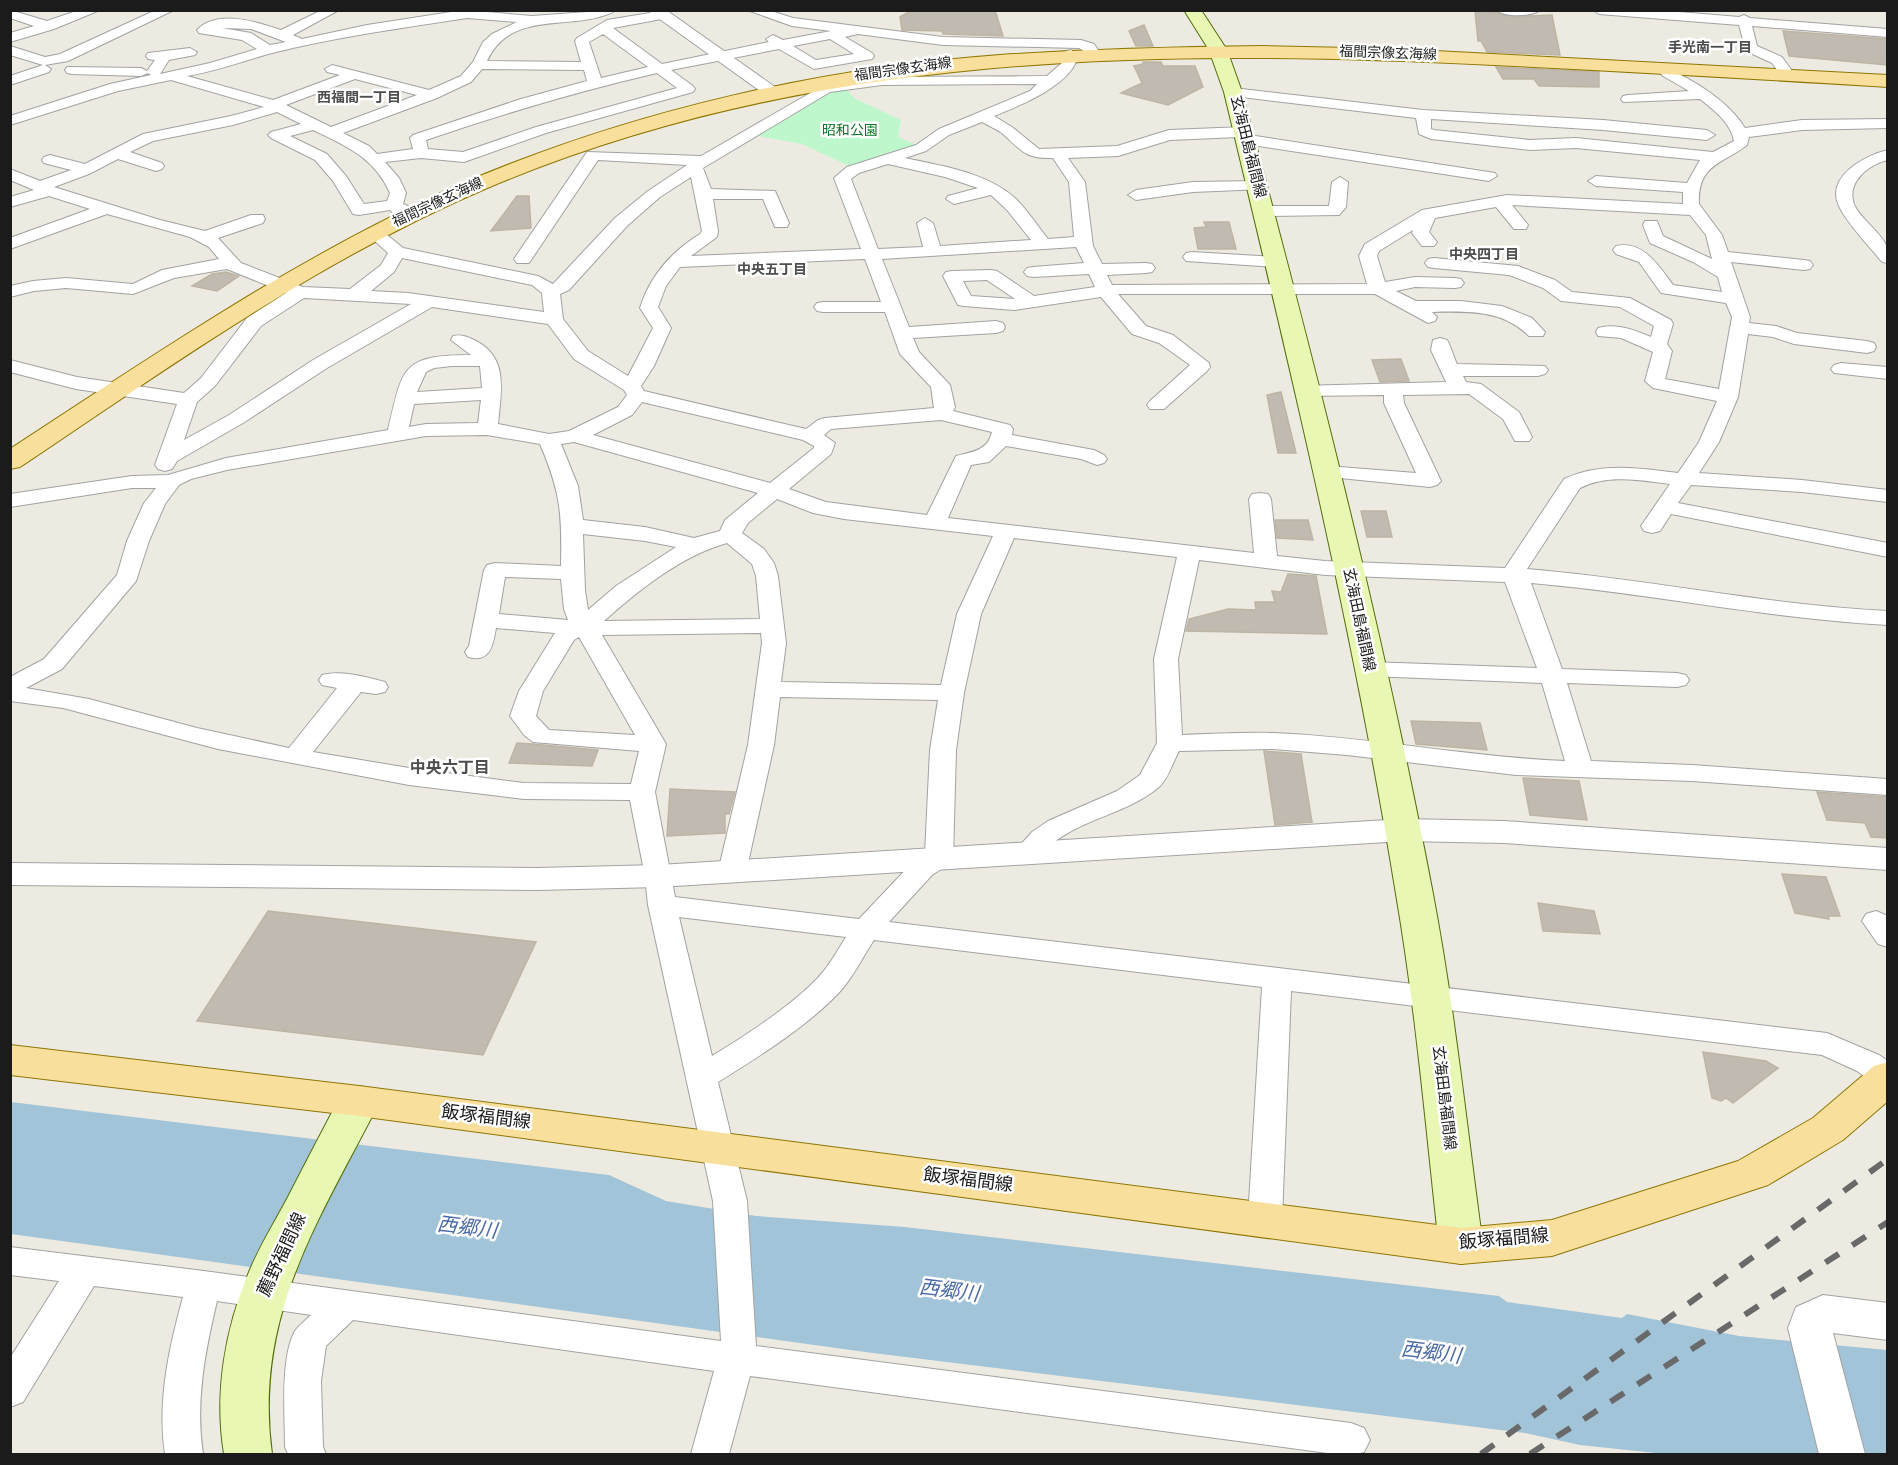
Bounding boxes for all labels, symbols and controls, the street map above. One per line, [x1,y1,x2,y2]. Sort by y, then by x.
district label: 手光南一丁目 [1668,40,1752,57]
street label: 福間宗像玄海線 [1339,44,1437,64]
street label: 福間宗像玄海線 [853,55,953,85]
district label: 西福間一丁目 [317,90,401,107]
street label: 玄海田島福間線 [1225,94,1269,200]
park label: 昭和公園 [822,123,878,140]
street label: 福間宗像玄海線 [390,175,486,231]
district label: 中央四丁目 [1449,247,1519,264]
district label: 中央五丁目 [737,262,807,279]
street label: 玄海田島福間線 [1338,567,1378,673]
district label: 中央六丁目 [410,759,490,779]
street label: 玄海田島福間線 [1427,1045,1459,1151]
street label: 飯塚福間線 [440,1101,532,1135]
street label: 飯塚福間線 [922,1164,1014,1198]
street label: 薦野福間線 [254,1209,312,1301]
water label: 西郷川 [436,1212,500,1246]
street label: 飯塚福間線 [1458,1225,1550,1255]
water label: 西郷川 [918,1275,982,1309]
water label: 西郷川 [1400,1337,1464,1371]

